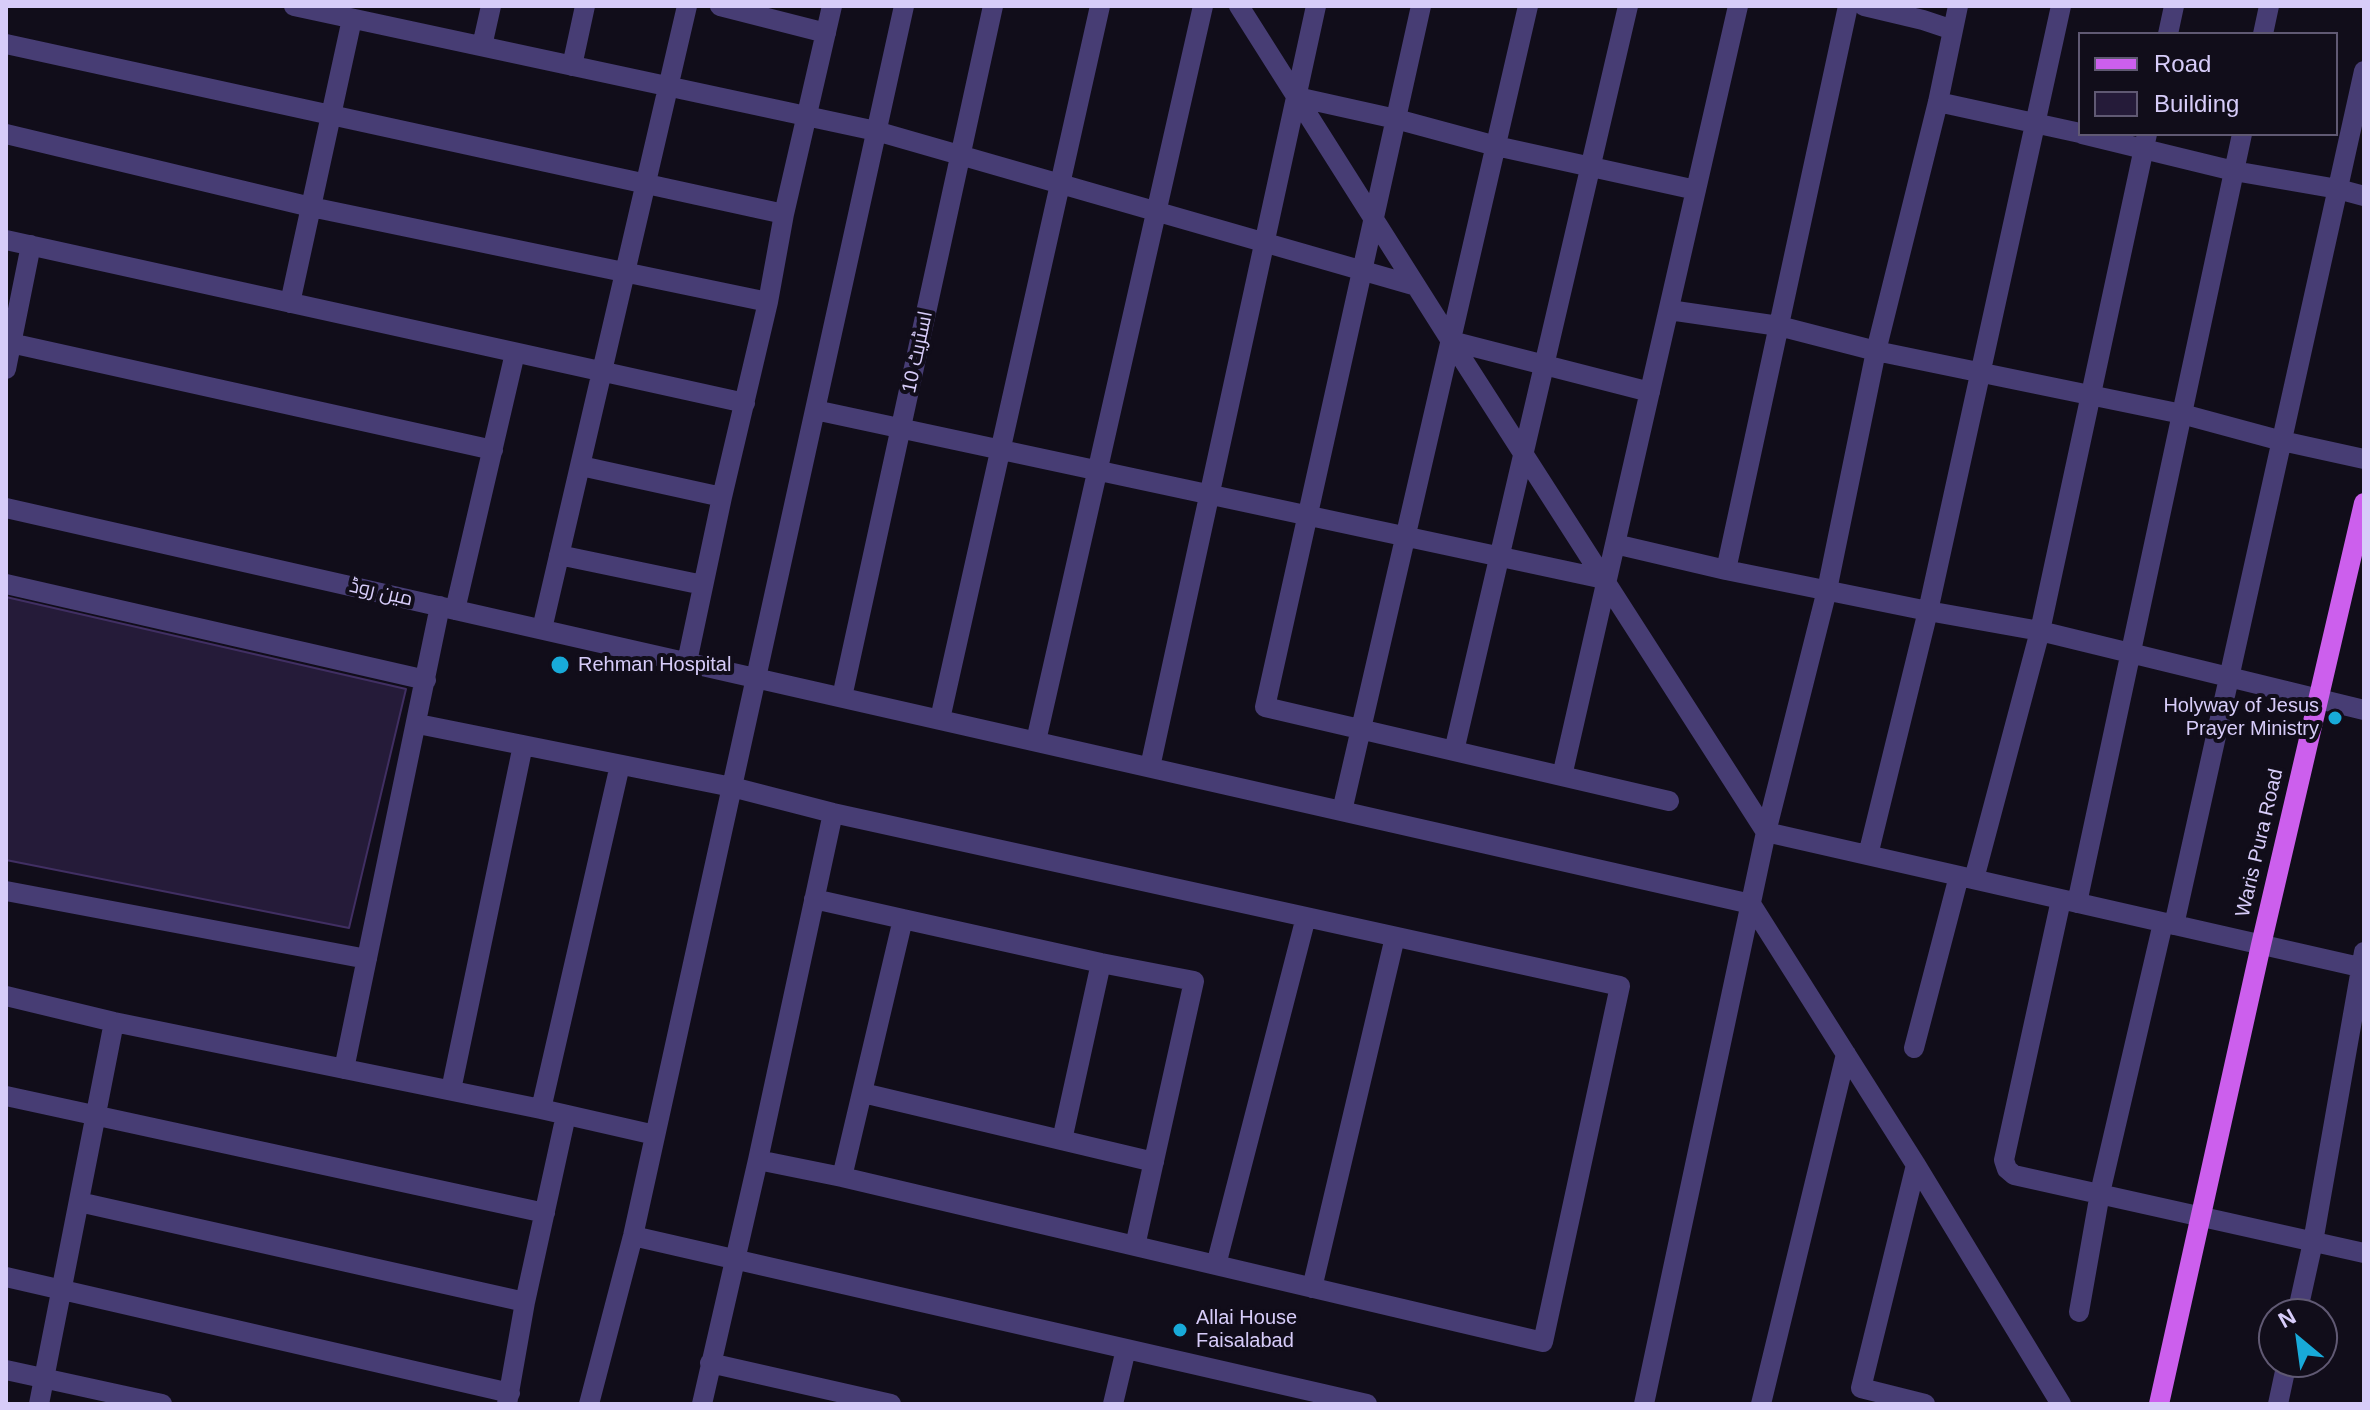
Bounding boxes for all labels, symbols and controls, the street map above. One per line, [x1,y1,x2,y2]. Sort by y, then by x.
legend [2078,32,2338,136]
text: Road [2154,50,2211,77]
text: Building [2154,90,2239,117]
street label: اسٹریٹ 10 [898,309,938,395]
street label: مین روڈ [347,574,415,612]
place label: Rehman Hospital [578,653,731,677]
marker: Rehman Hospital [549,654,571,676]
place label: Holyway of Jesus Prayer Ministry [2163,694,2319,741]
marker: Holyway of Jesus Prayer Ministry [2326,709,2344,727]
street label: Waris Pura Road [2231,766,2289,920]
north arrow [2258,1298,2338,1378]
text: N [2274,1304,2300,1333]
place label: Allai House Faisalabad [1196,1306,1297,1353]
marker: Allai House Faisalabad [1171,1321,1189,1339]

